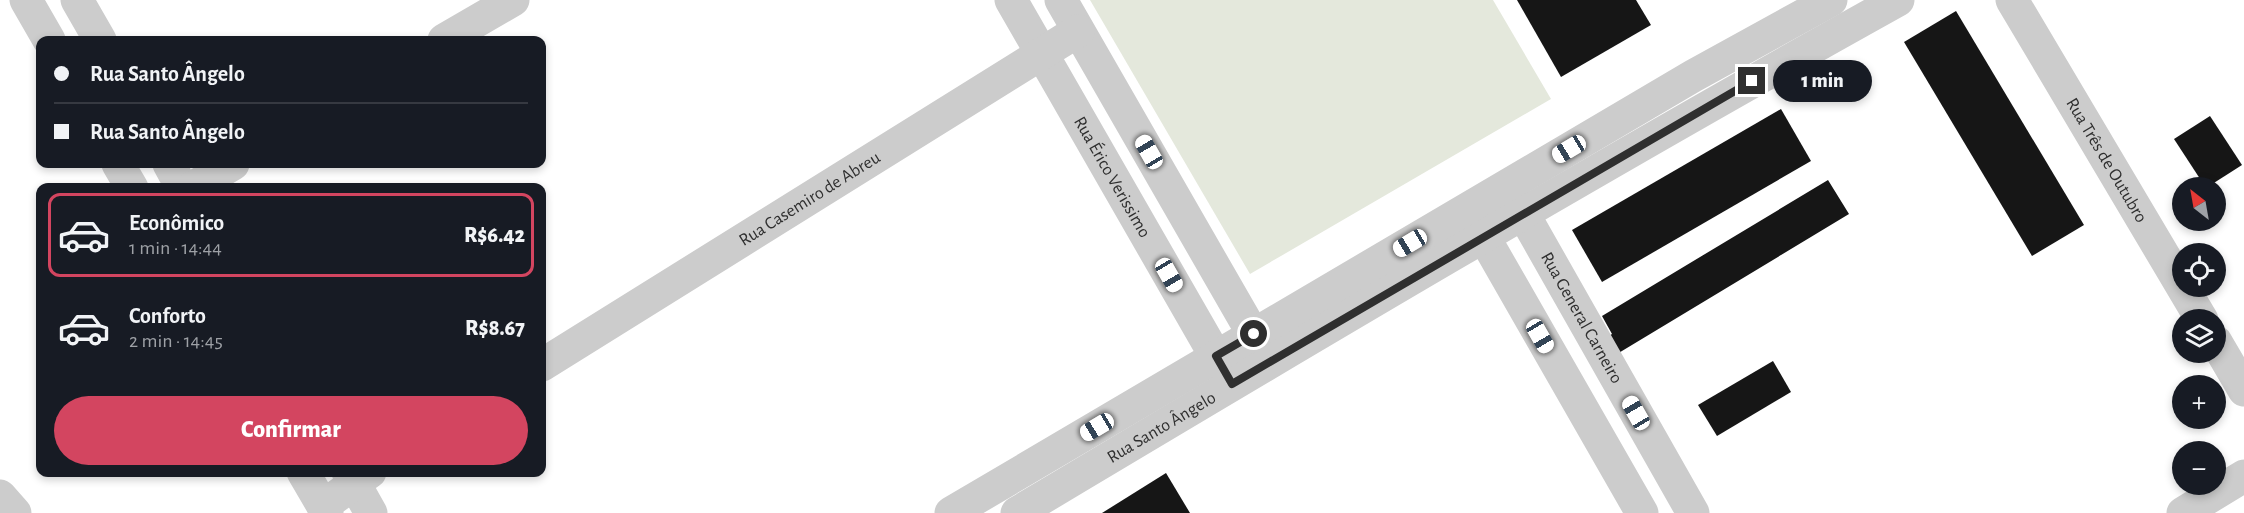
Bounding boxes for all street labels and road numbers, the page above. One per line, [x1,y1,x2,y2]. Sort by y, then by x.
street label: Rua Três de Outubro [2062,95,2150,226]
street label: Rua Érico Verissimo [1070,114,1154,241]
street label: Rua Casemiro de Abreu [736,149,884,250]
street label: Rua General Carneiro [1537,249,1626,387]
street label: Rua Santo Ângelo [1104,389,1219,467]

